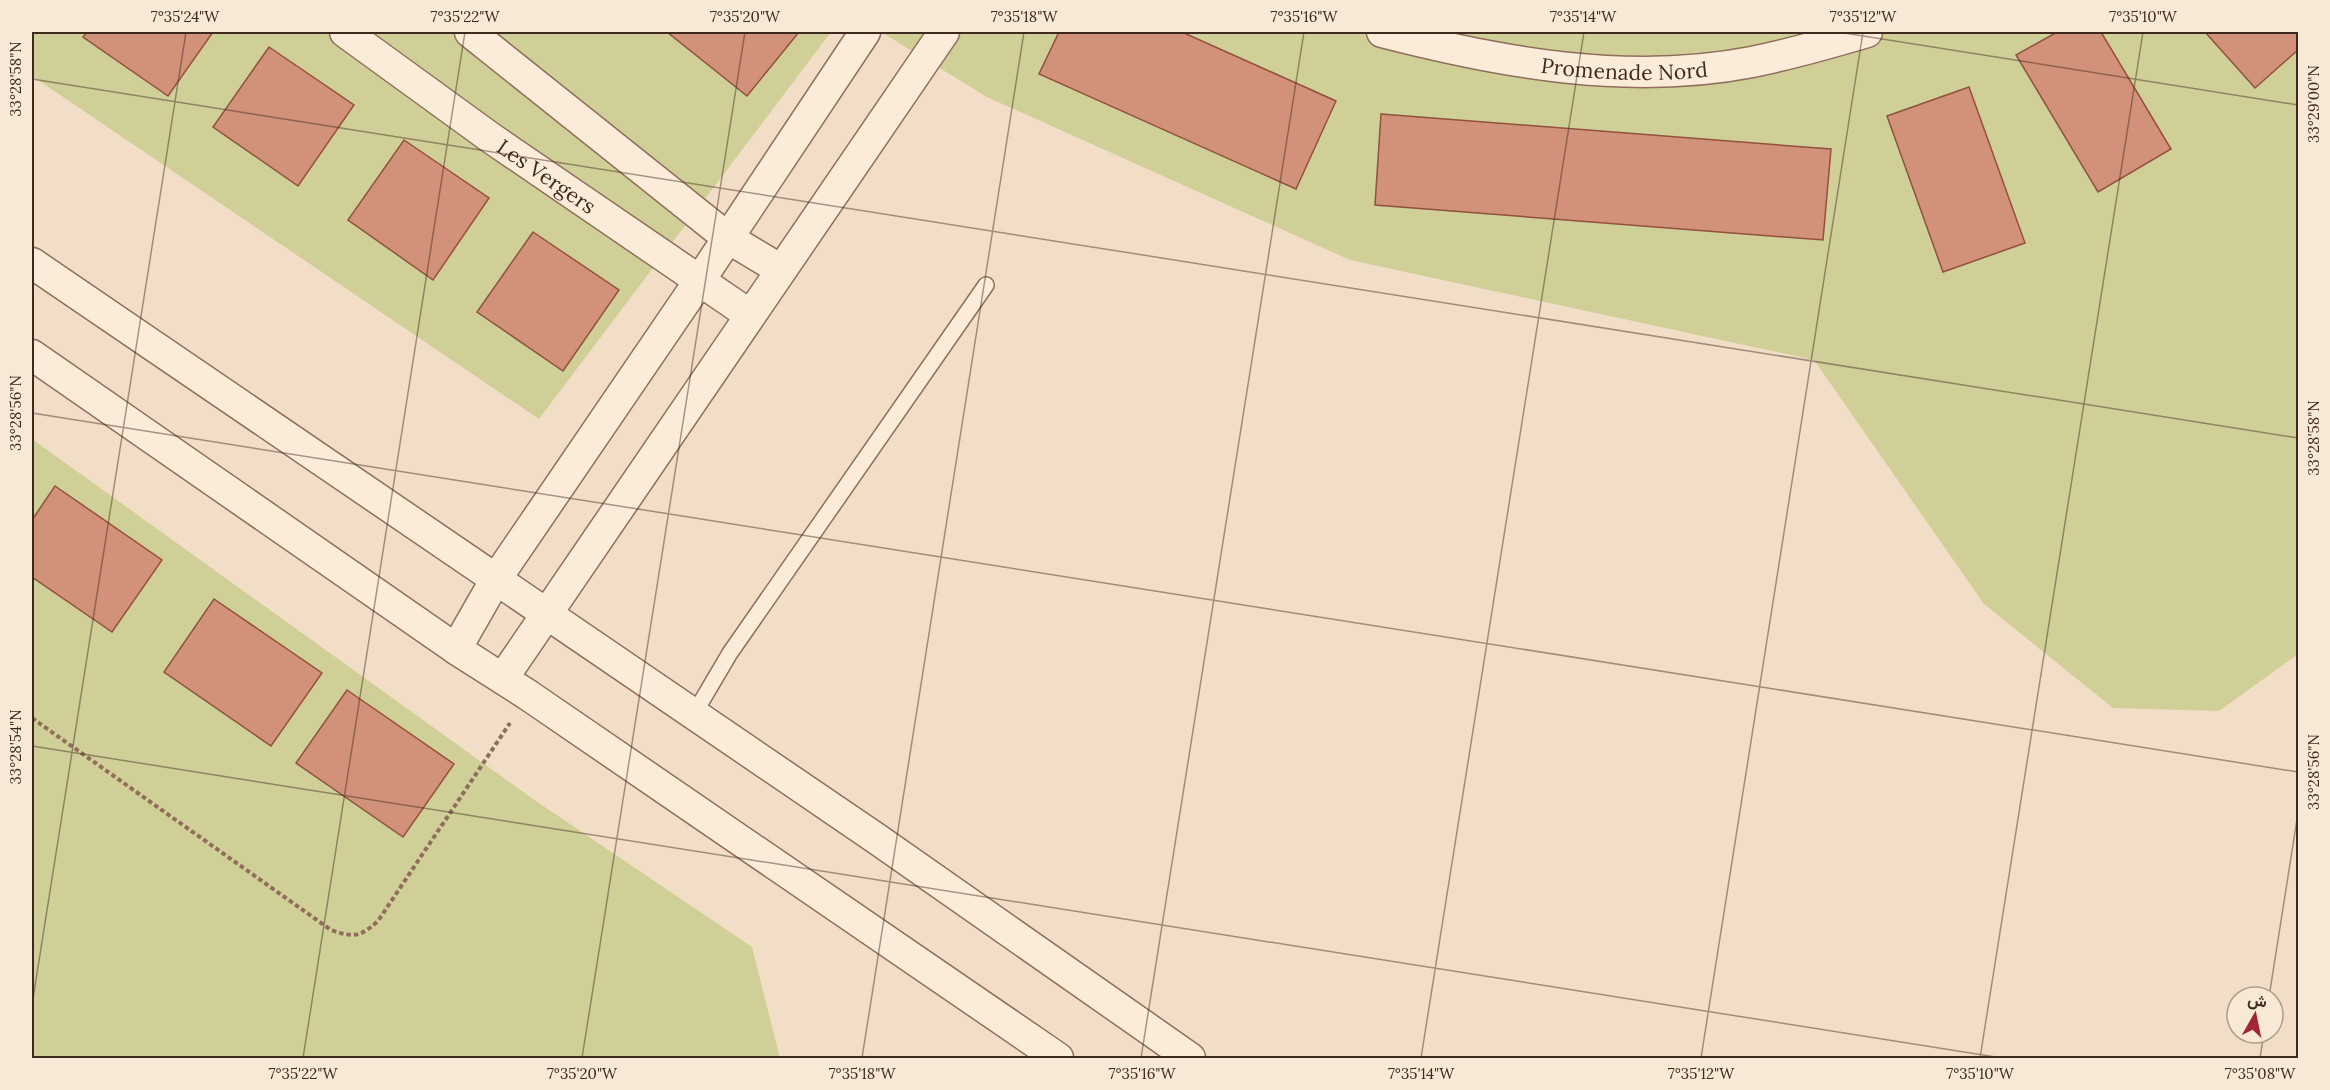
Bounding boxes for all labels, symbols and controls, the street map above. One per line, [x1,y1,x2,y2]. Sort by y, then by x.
text: 7°35'24"W [151,7,220,26]
text: 7°35'22"W [431,7,501,26]
text: 7°35'20"W [710,7,781,26]
text: 7°35'18"W [991,7,1058,26]
text: 7°35'16"W [1271,7,1339,26]
text: 7°35'14"W [1550,7,1617,26]
text: 7°35'12"W [1830,7,1897,26]
text: 7°35'10"W [2109,7,2178,26]
text: 33°28'58"N [6,41,25,117]
street label: Promenade Nord [1539,51,1709,85]
text: 33°29'00"N [2304,65,2323,143]
street label: Les Vergers [492,133,601,219]
text: 33°28'56"N [6,375,25,451]
text: 33°28'58"N [2304,400,2323,476]
text: 33°28'54"N [6,709,25,785]
text: 33°28'56"N [2304,734,2323,810]
north arrow [2225,985,2285,1045]
text: ش [2246,989,2268,1012]
text: 7°35'22"W [269,1064,339,1083]
text: 7°35'20"W [547,1064,618,1083]
text: 7°35'18"W [829,1064,896,1083]
text: 7°35'16"W [1109,1064,1177,1083]
text: 7°35'14"W [1388,1064,1455,1083]
text: 7°35'12"W [1668,1064,1735,1083]
text: 7°35'10"W [1946,1064,2015,1083]
text: 7°35'08"W [2225,1064,2296,1083]

